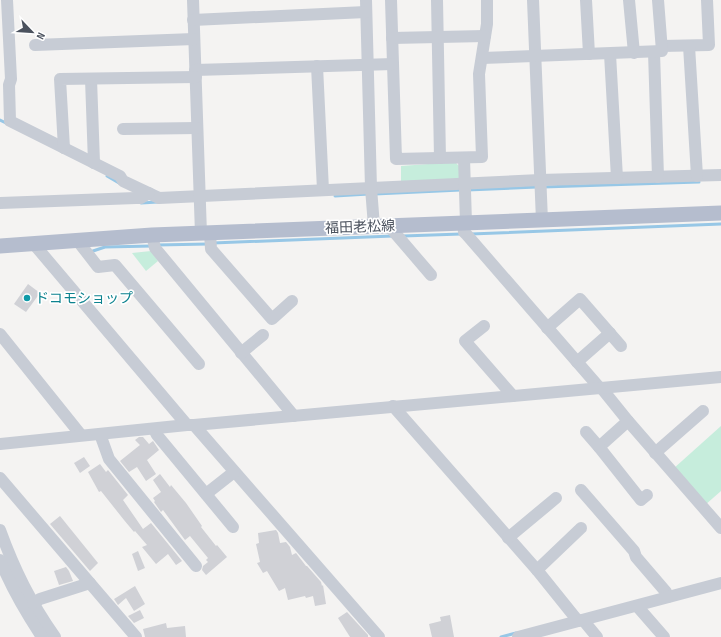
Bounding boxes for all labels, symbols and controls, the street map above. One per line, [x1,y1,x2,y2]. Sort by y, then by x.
north arrow [12,12,52,52]
text: N [33,31,48,42]
street label: 福田老松線 [325,217,395,237]
place label: ドコモショップ [35,290,133,307]
marker: ドコモショップ [22,293,32,303]

